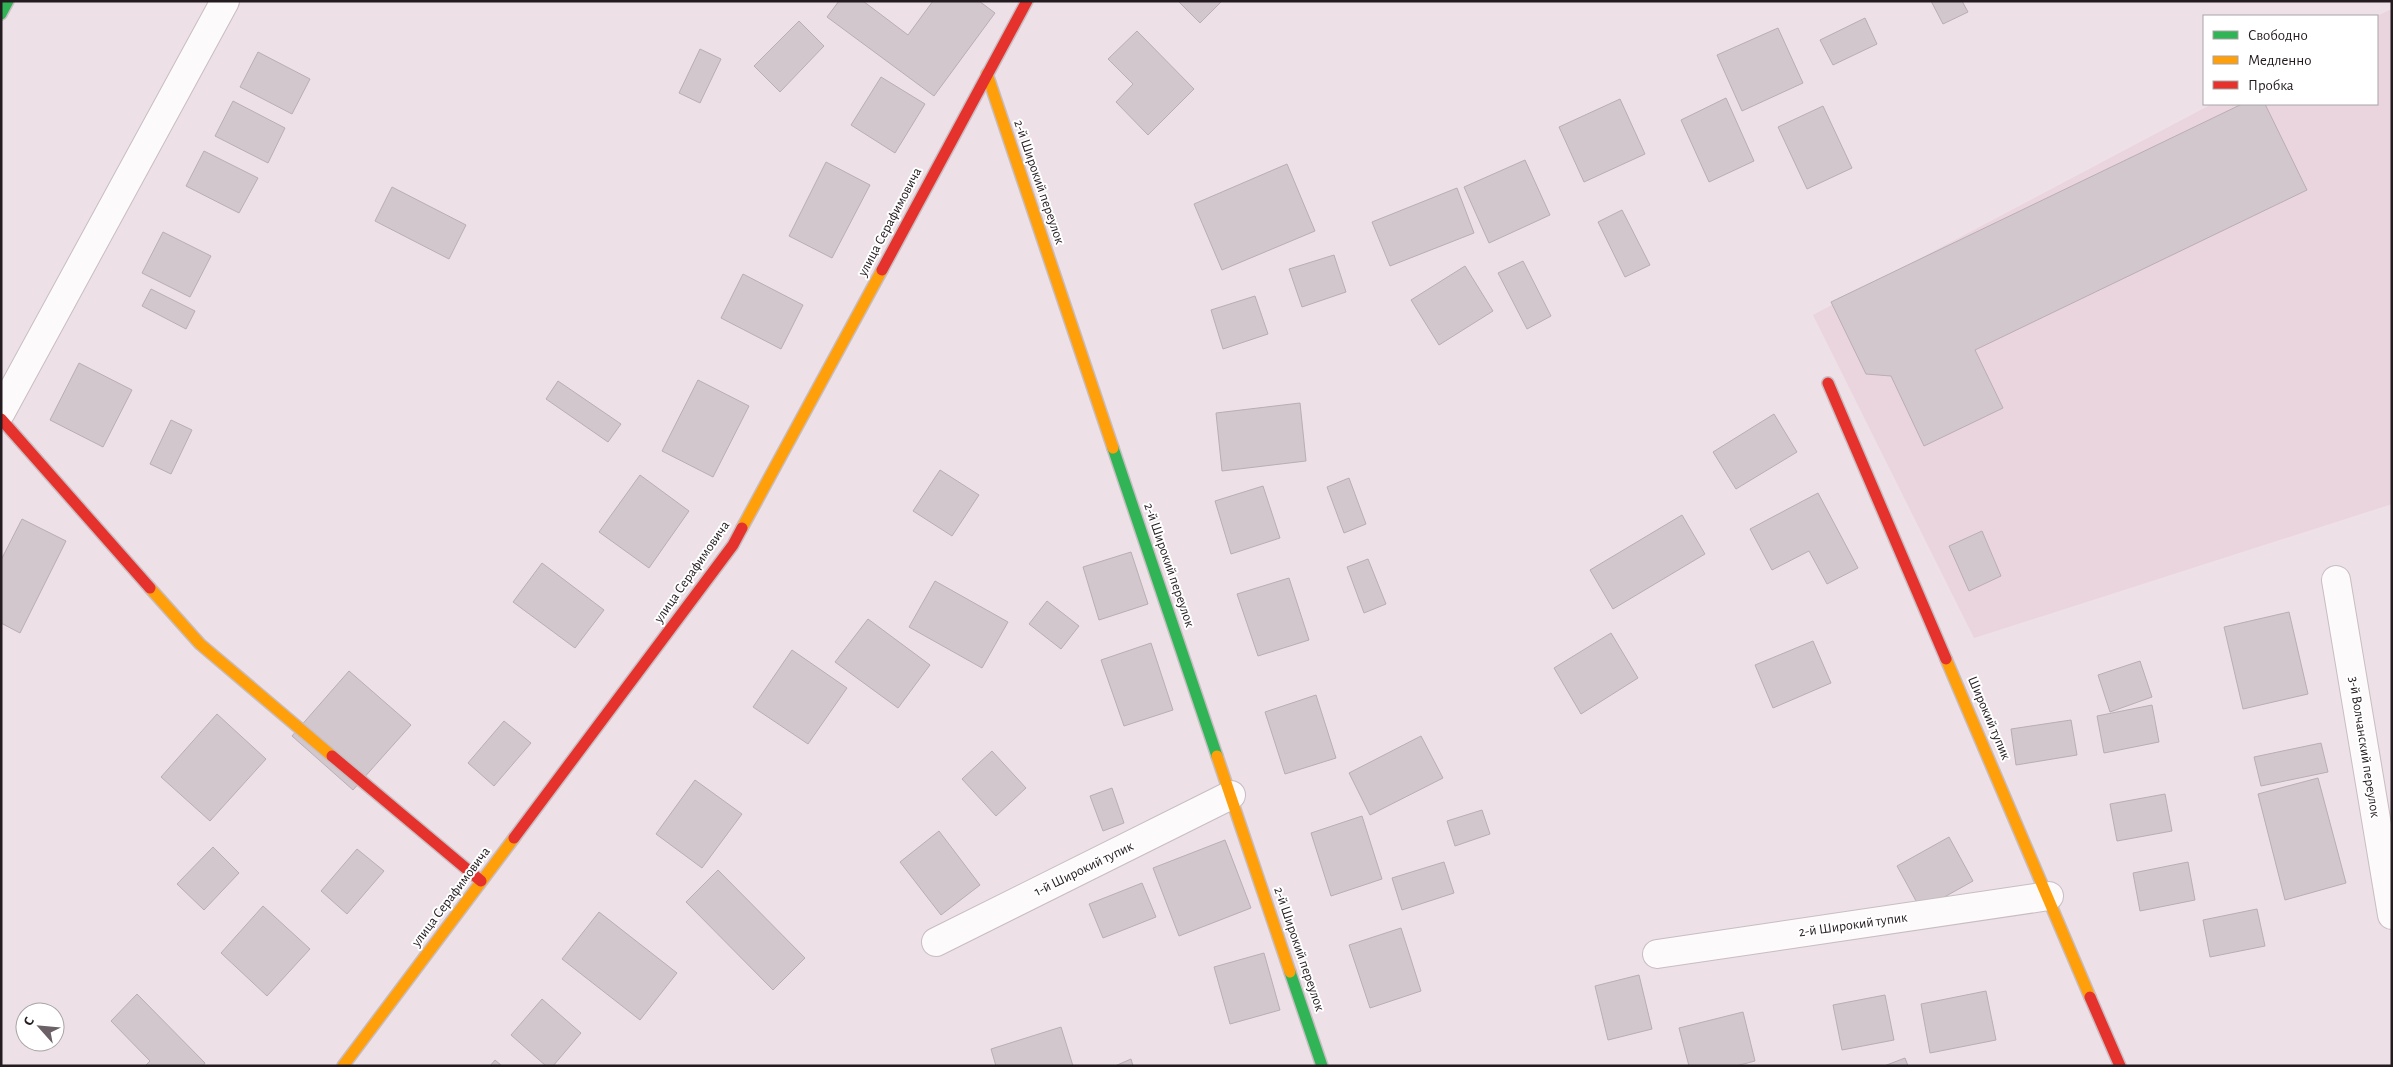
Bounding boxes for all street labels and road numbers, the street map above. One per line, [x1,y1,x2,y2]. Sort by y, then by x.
street label: 2-й Широкий переулок [1011,118,1067,246]
street label: улица Серафимовича [855,165,925,279]
street label: 2-й Широкий переулок [1141,501,1197,629]
street label: улица Серафимовича [651,518,733,626]
street label: Широкий тупик [1965,674,2013,762]
street label: 3-й Волчанский переулок [2346,676,2382,819]
street label: 1-й Широкий тупик [1032,839,1136,899]
street label: улица Серафимовича [409,844,493,950]
street label: 2-й Широкий переулок [1271,885,1327,1013]
street label: 2-й Широкий тупик [1798,910,1909,940]

